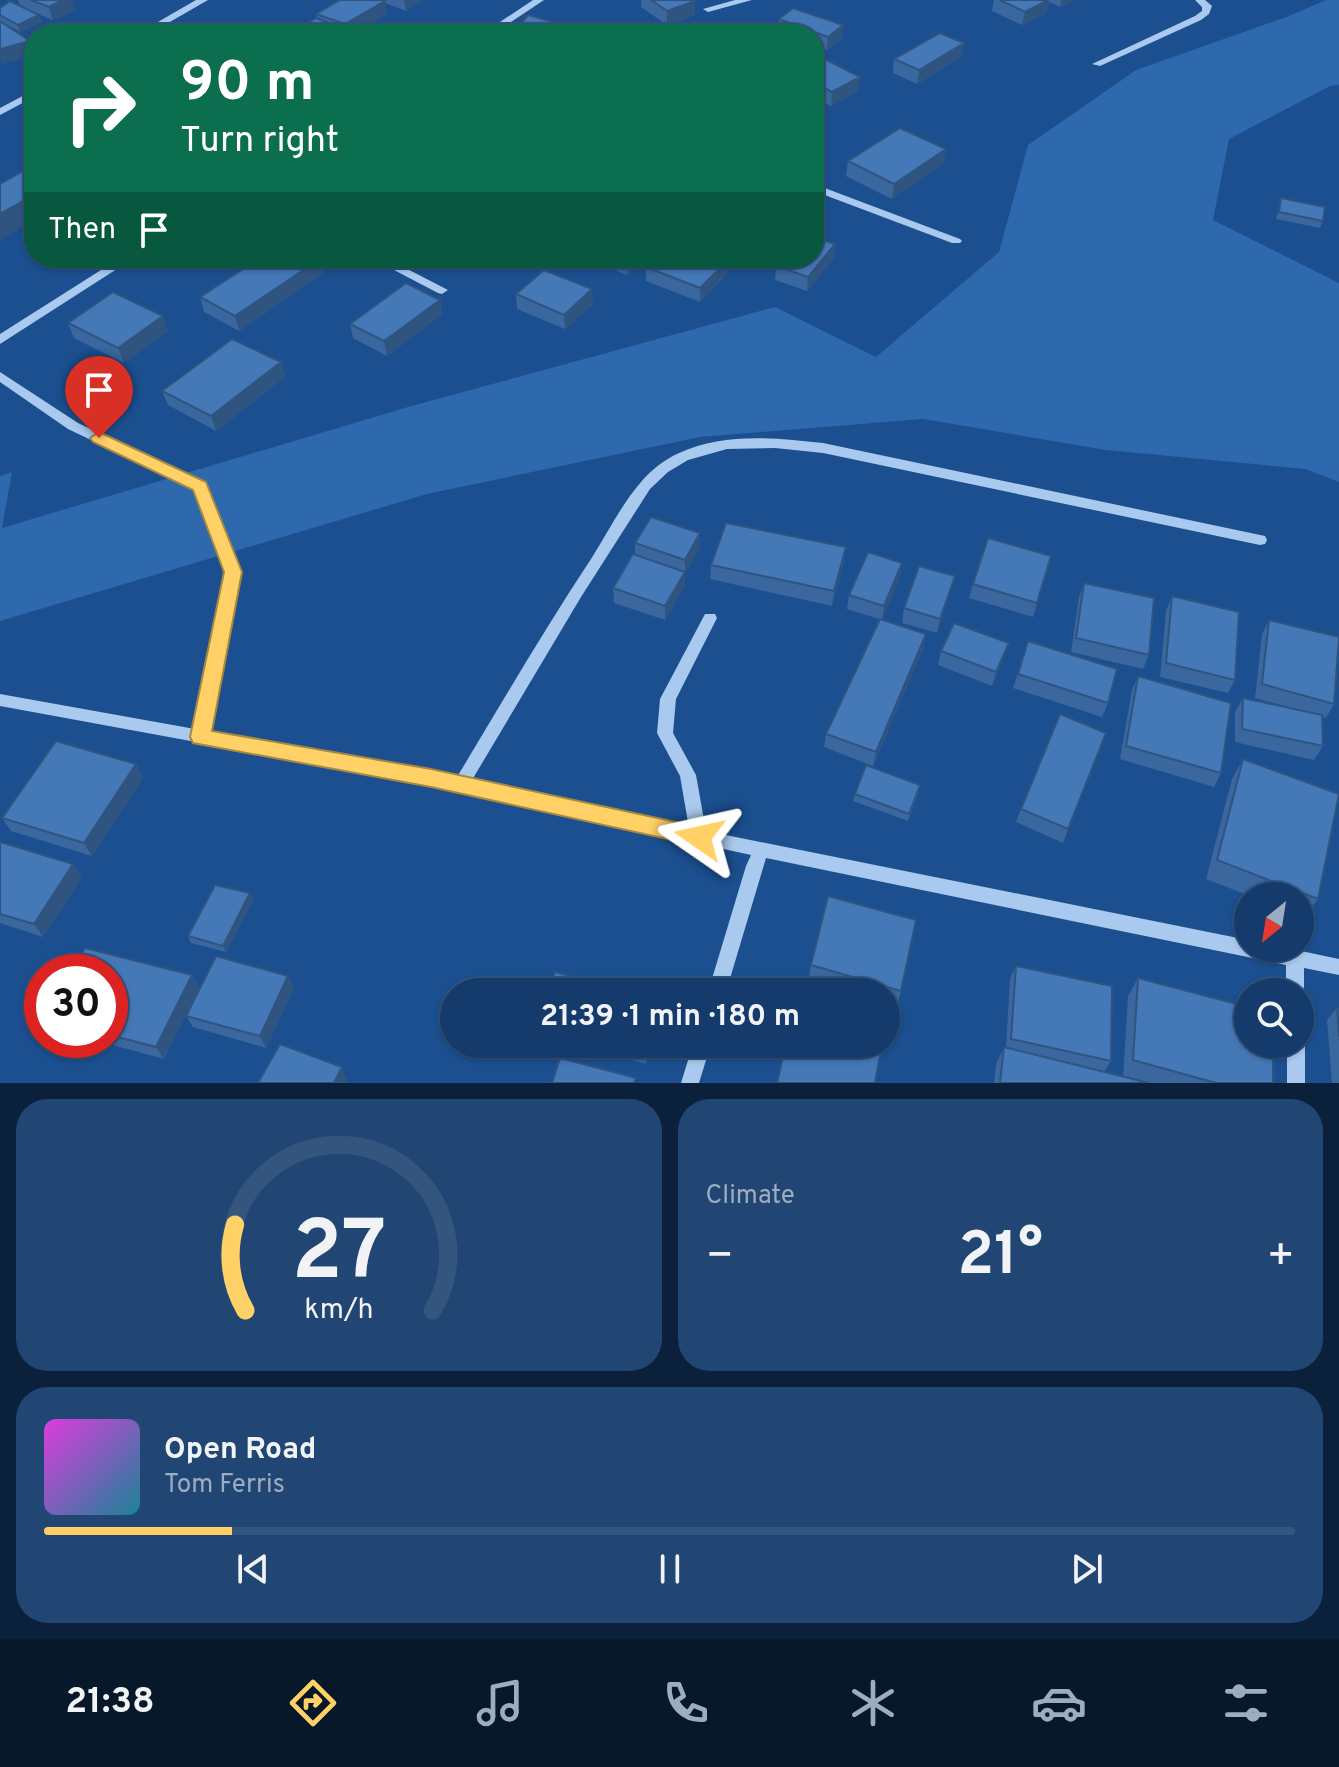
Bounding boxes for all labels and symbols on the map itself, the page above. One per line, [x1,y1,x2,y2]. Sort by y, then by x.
pin [65,356,133,438]
position arrow [657,795,741,879]
north arrow [1234,882,1314,962]
speed limit sign: 30 [24,954,128,1058]

